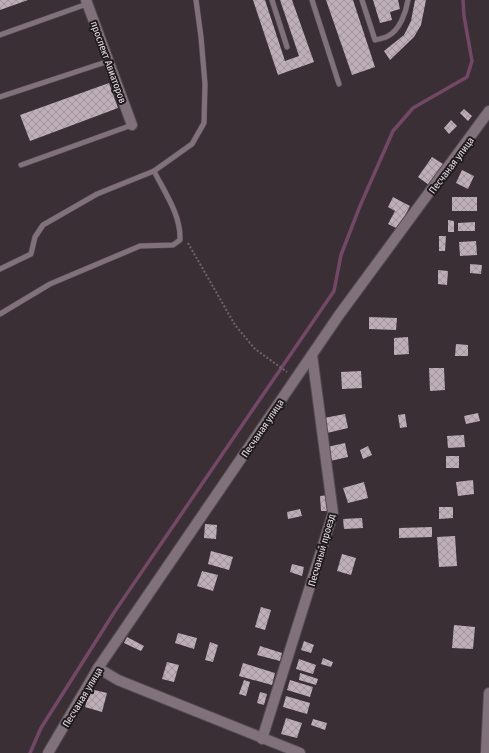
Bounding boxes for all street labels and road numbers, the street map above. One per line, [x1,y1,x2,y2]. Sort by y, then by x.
street label: проспект Авиаторов [88,20,128,105]
street label: Песчаная улица [427,135,477,196]
street label: Песчаная улица [239,397,287,460]
street label: Песчаный проезд [306,513,338,588]
street label: Песчаная улица [60,665,105,730]

